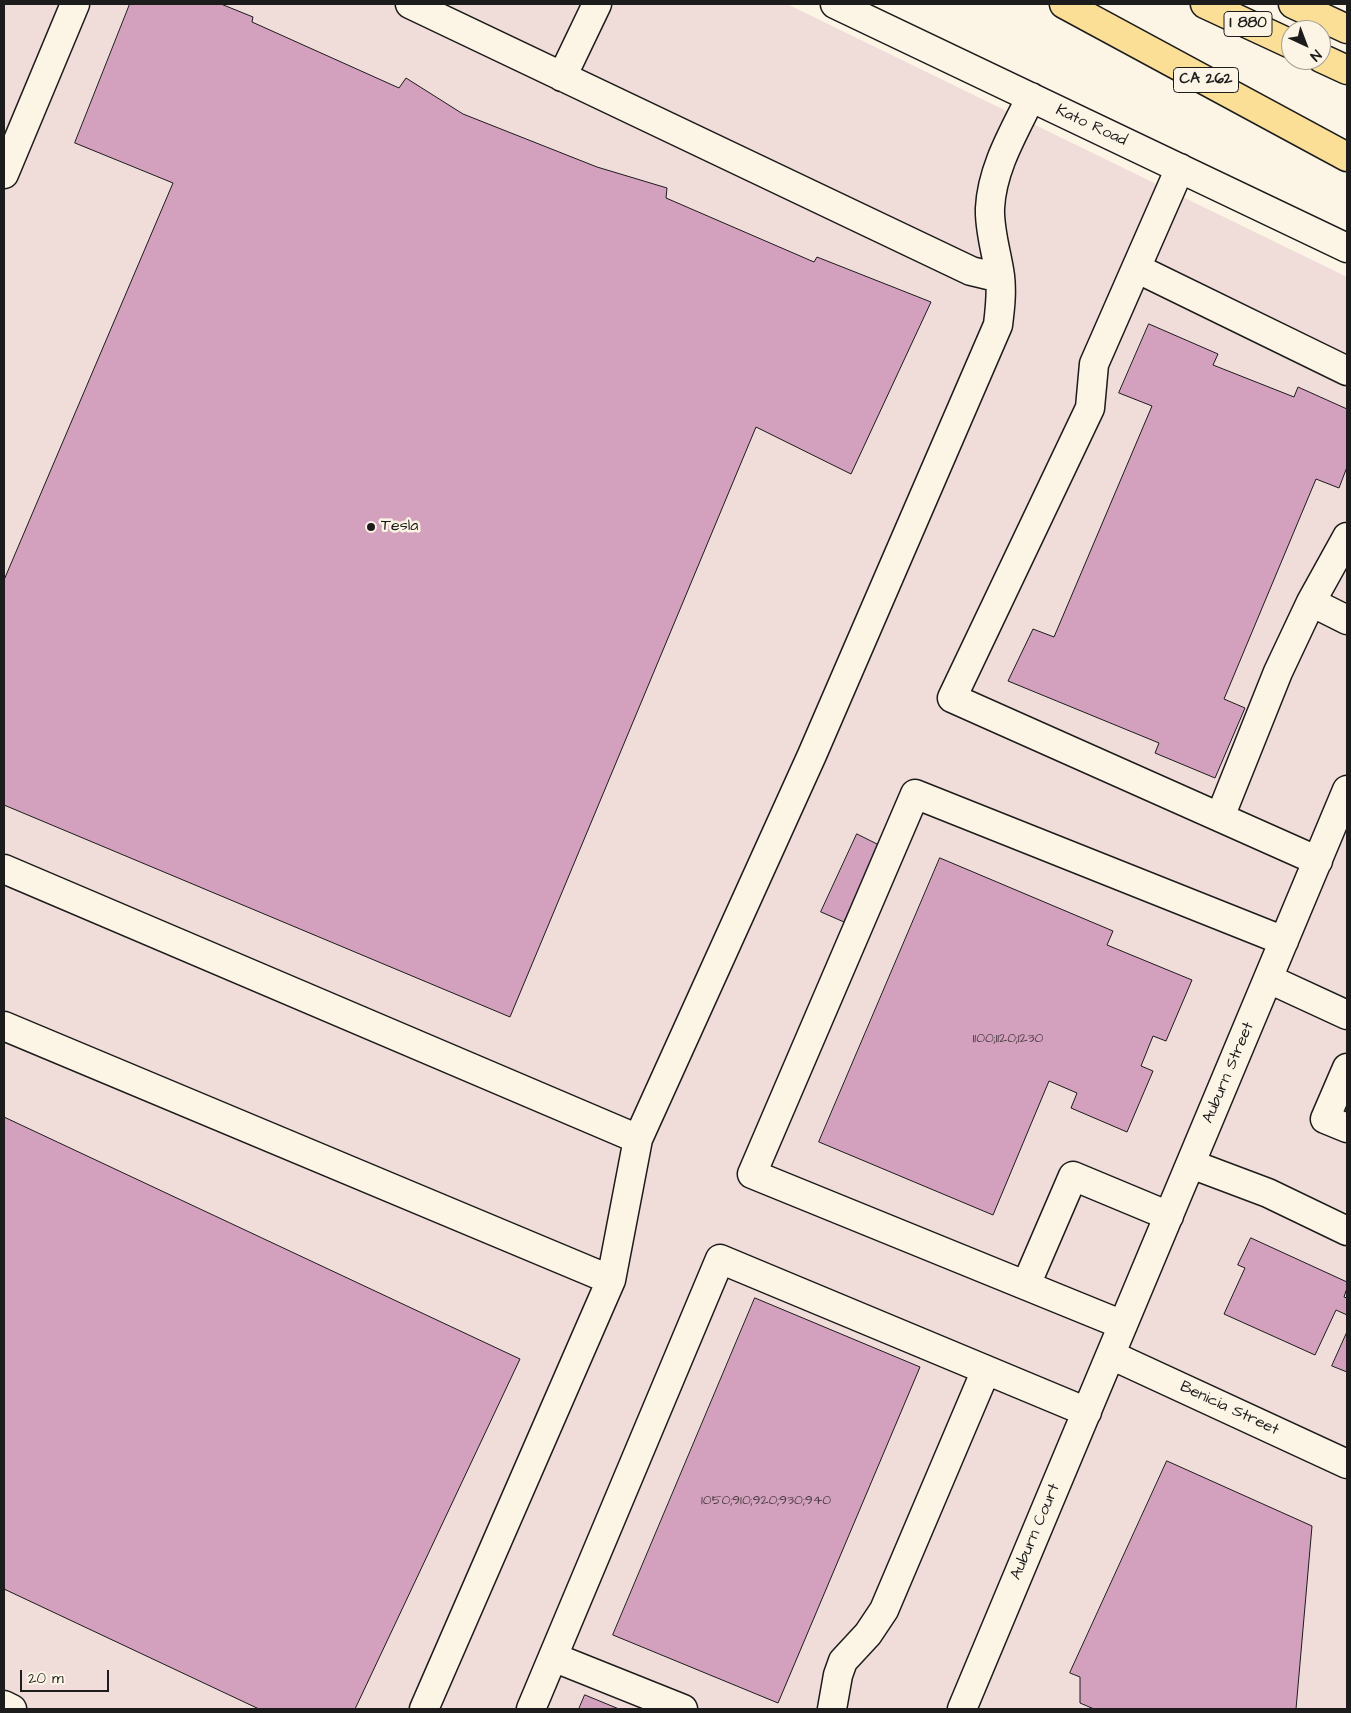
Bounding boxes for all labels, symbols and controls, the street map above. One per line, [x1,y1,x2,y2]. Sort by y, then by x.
road number: I 880 [1224,12,1272,36]
north arrow [1281,20,1331,70]
text: N [1306,45,1326,66]
road number: CA 262 [1174,68,1238,92]
street label: Kato Road [1052,101,1130,151]
place label: Tesla [381,517,418,537]
marker: Tesla [365,521,377,533]
street label: Auburn Street [1199,1020,1259,1126]
house number: 1100;1120;1230 [973,1031,1043,1047]
street label: Benicia Street [1176,1378,1282,1440]
street label: Auburn Court [1007,1481,1065,1583]
house number: 1050;910;920;930;940 [701,1493,831,1509]
scale bar [22,1660,111,1692]
text: 20 m [28,1668,64,1689]

